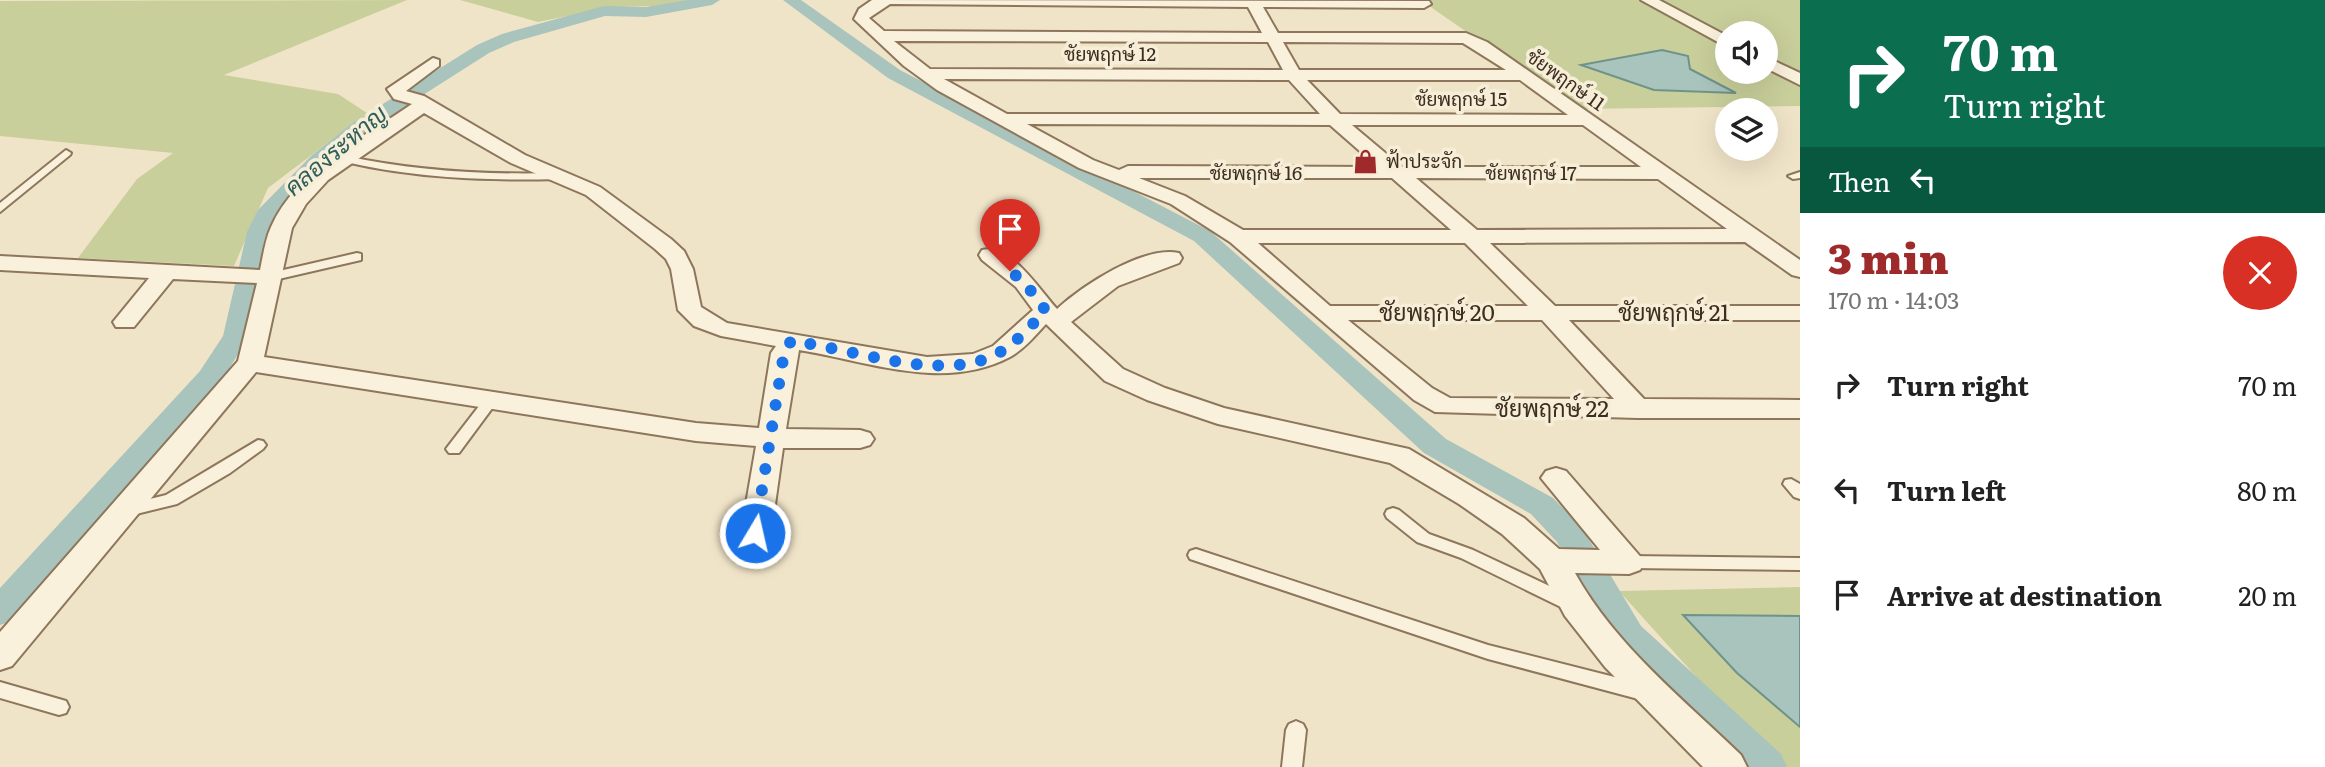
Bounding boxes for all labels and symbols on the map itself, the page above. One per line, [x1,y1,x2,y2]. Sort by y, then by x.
street label: ชัยพฤกษ์ 12 [1064,39,1156,67]
street label: ชัยพฤกษ์ 11 [1522,42,1612,117]
street label: ชัยพฤกษ์ 15 [1415,84,1507,112]
water label: คลองระหาญ [275,96,393,203]
place label: ฟ้าประจัก [1386,146,1462,174]
shop icon: ฟ้าประจัก [1352,147,1380,175]
street label: ชัยพฤกษ์ 16 [1210,158,1302,186]
street label: ชัยพฤกษ์ 17 [1485,158,1577,186]
pin [980,199,1040,271]
street label: ชัยพฤกษ์ 20 [1379,294,1495,328]
street label: ชัยพฤกษ์ 21 [1618,294,1730,328]
street label: ชัยพฤกษ์ 22 [1495,390,1609,424]
position arrow [718,496,792,570]

